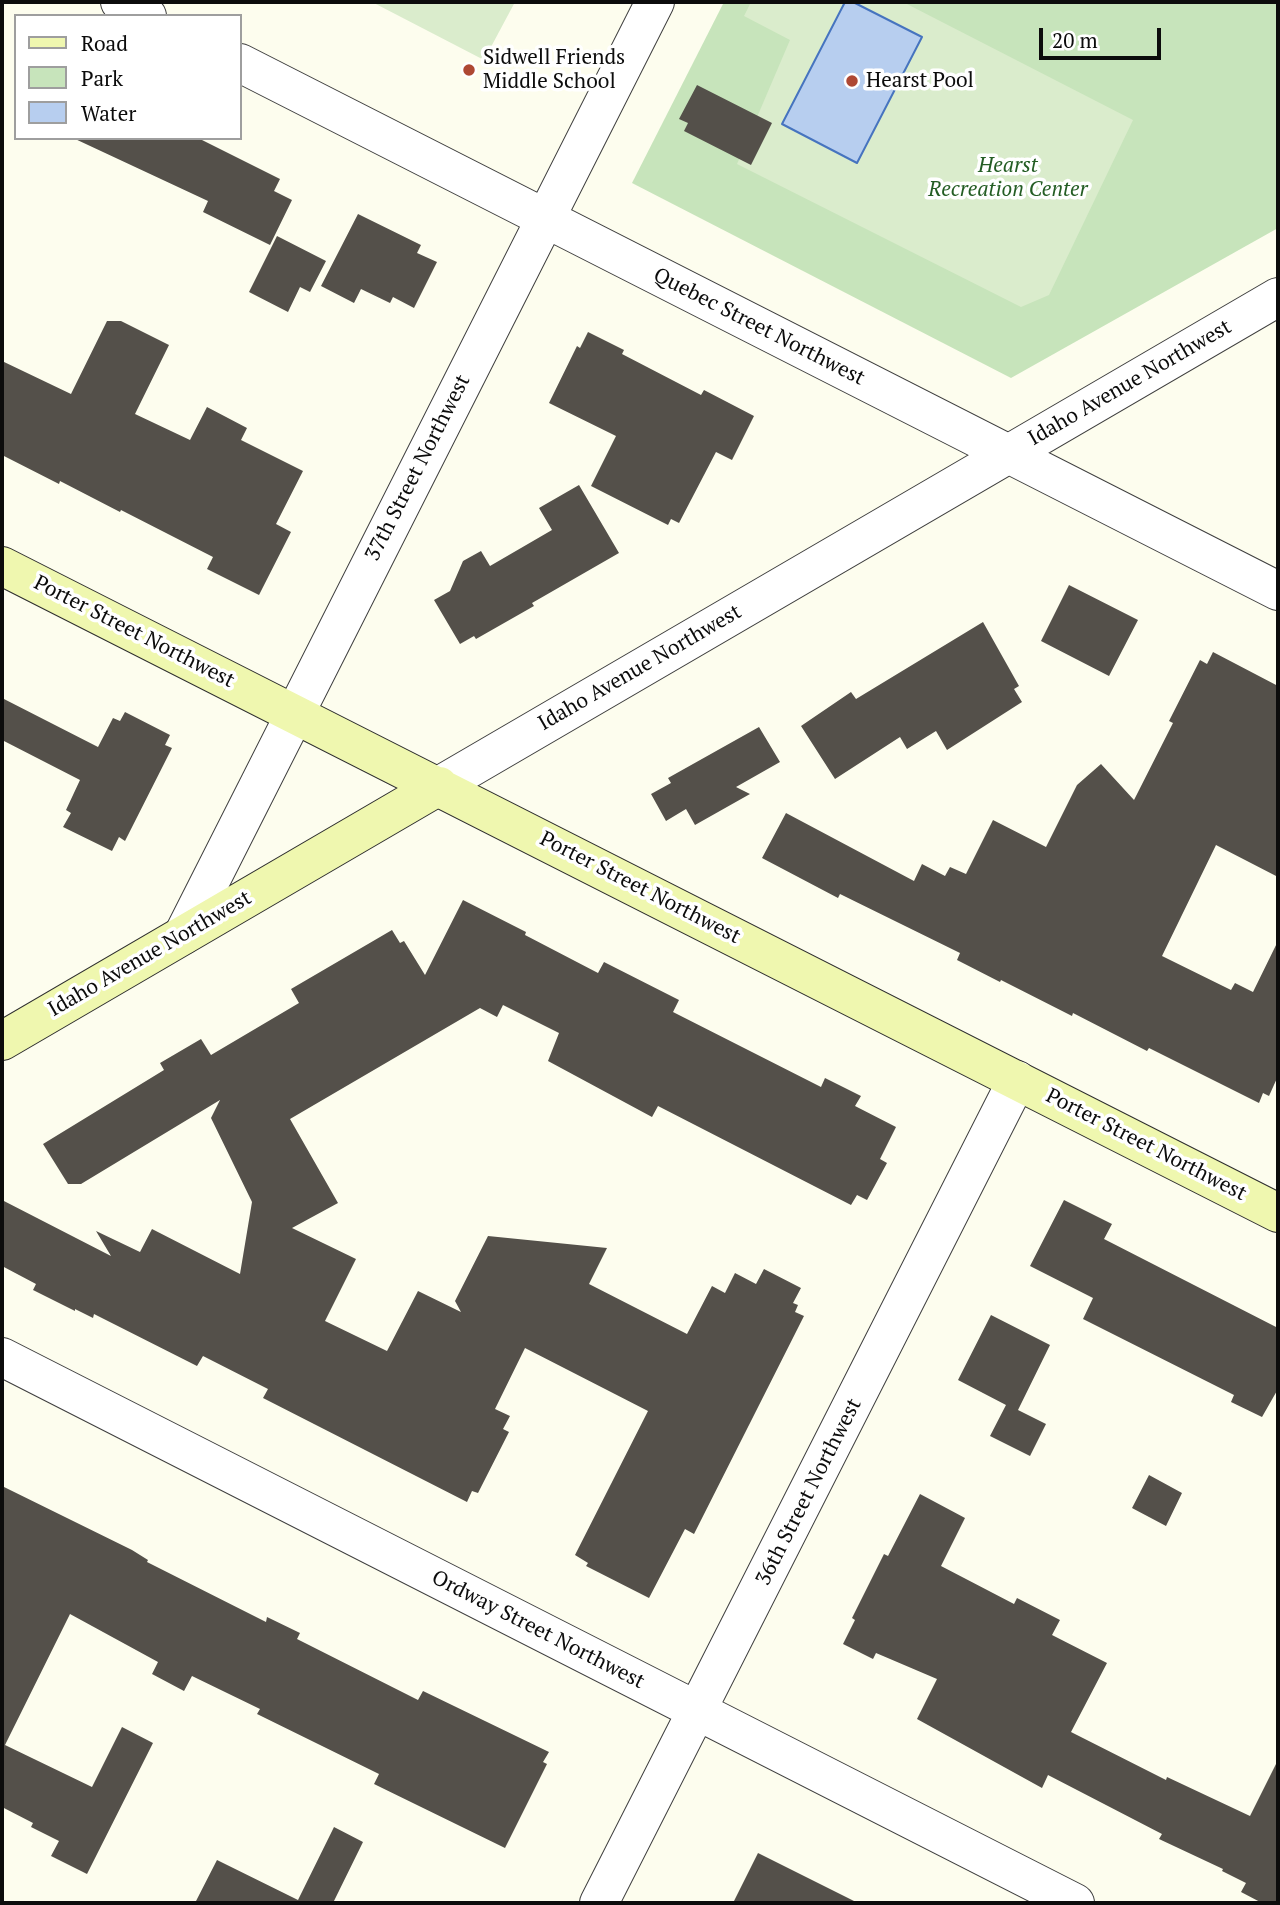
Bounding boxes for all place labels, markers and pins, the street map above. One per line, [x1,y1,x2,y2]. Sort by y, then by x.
place label: Sidwell Friends Middle School [483,45,625,95]
marker: Sidwell Friends Middle School [461,62,477,78]
place label: Hearst Pool [866,68,974,94]
marker: Hearst Pool [844,73,860,89]

